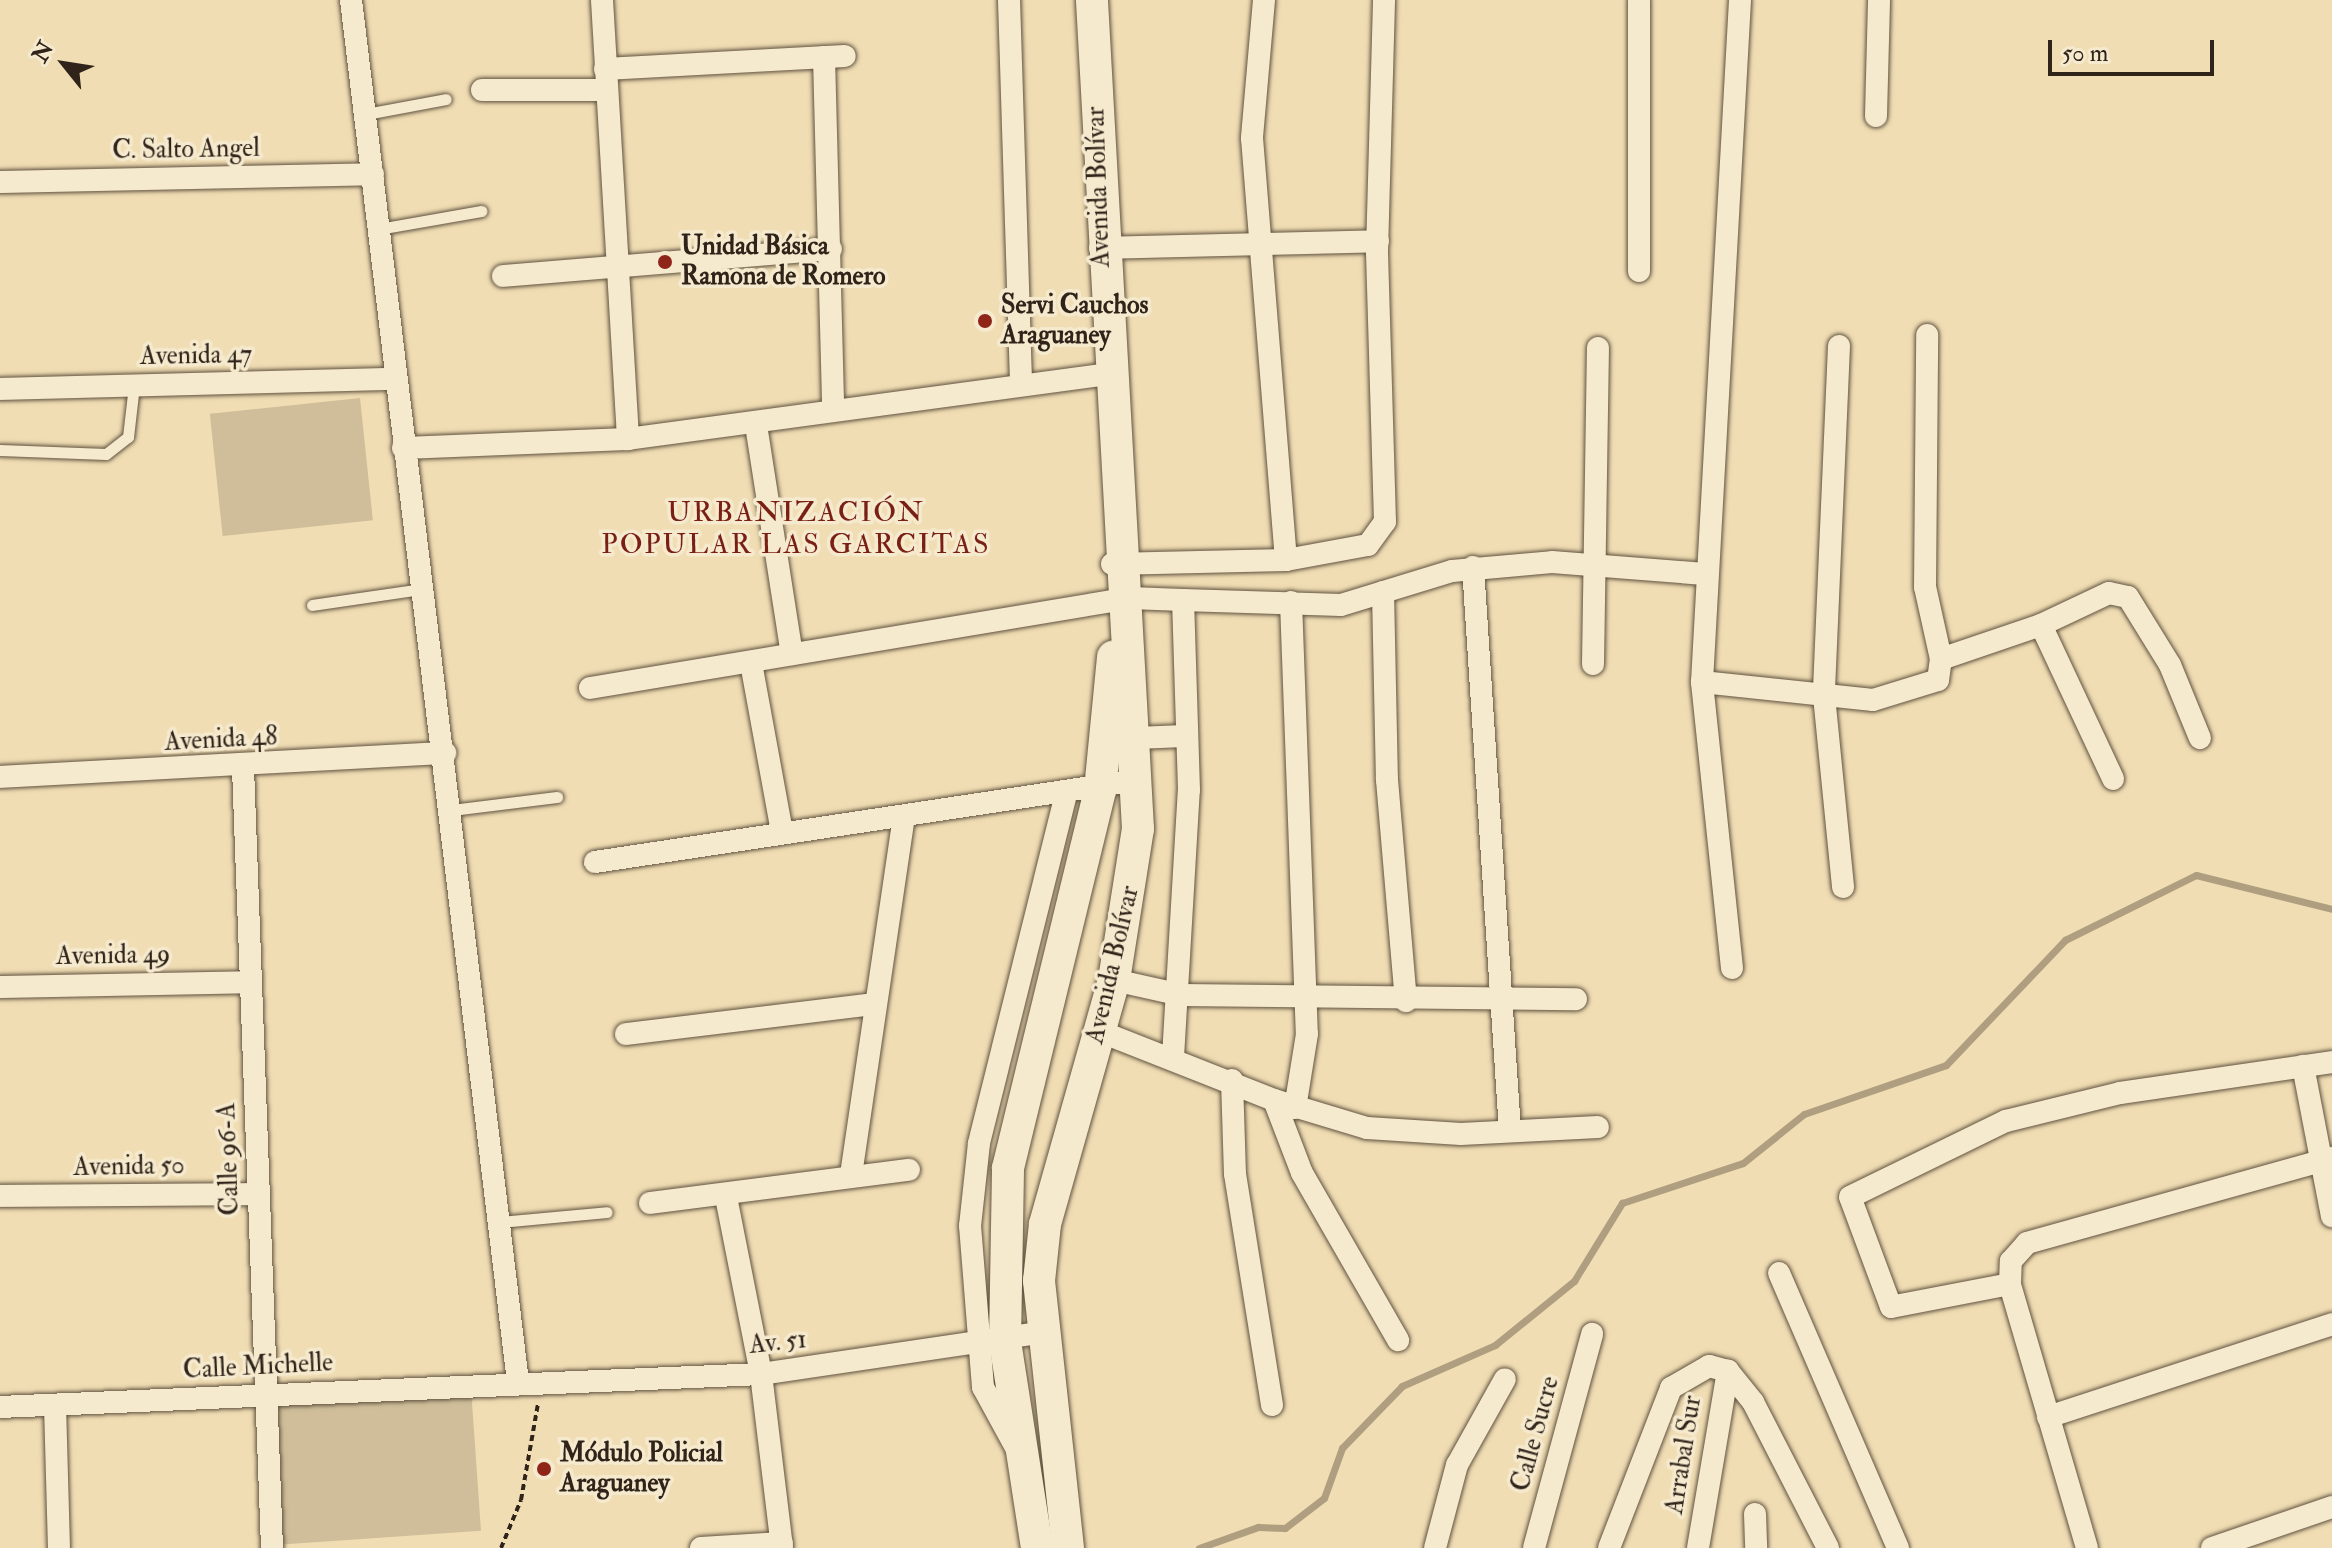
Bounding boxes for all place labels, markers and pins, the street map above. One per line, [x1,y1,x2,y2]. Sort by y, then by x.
place label: Unidad Básica Ramona de Romero [681,231,886,292]
marker: Unidad Básica Ramona de Romero [656,253,674,271]
place label: Servi Cauchos Araguaney [1001,290,1148,352]
marker: Servi Cauchos Araguaney [976,312,994,330]
place label: Módulo Policial Araguaney [560,1438,723,1500]
marker: Módulo Policial Araguaney [535,1460,553,1478]

